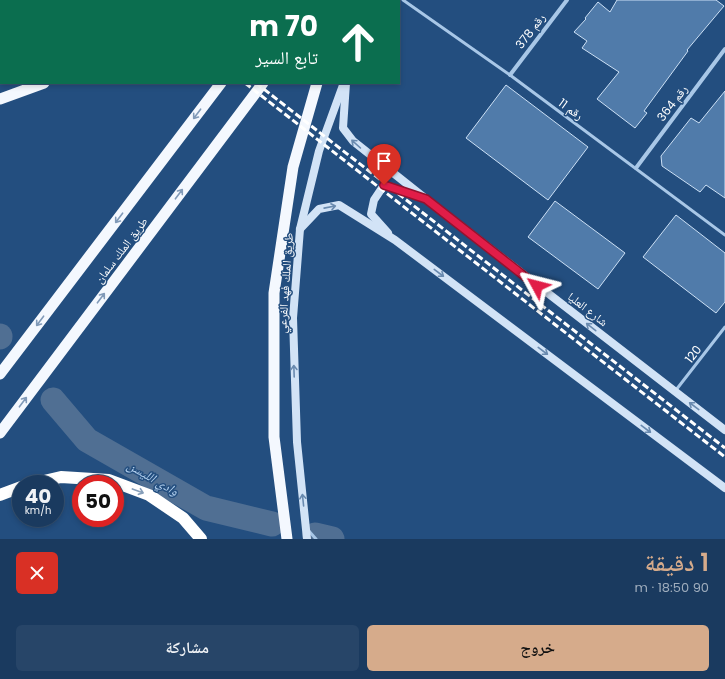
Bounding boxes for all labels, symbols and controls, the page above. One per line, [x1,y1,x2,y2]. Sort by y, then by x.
text: 70 m [249,7,318,46]
street label: رقم 378 [511,9,549,52]
icon: ahead [332,16,384,68]
text: تابع السير [255,45,318,70]
street label: رقم 364 [653,81,691,125]
street label: رقم 11 [555,94,587,124]
one-way arrow [193,109,202,120]
one-way arrow [351,139,361,148]
pin [367,144,401,185]
icon: arrive [373,150,395,172]
one-way arrow [175,189,184,200]
one-way arrow [323,203,336,211]
street label: طريق الملك سلمان [90,213,152,287]
one-way arrow [115,213,123,224]
street label: طريق الملك فهد الفرعي [273,232,299,334]
position arrow [516,265,558,307]
one-way arrow [433,269,444,277]
street label: شارع العليا [564,288,612,330]
one-way arrow [97,293,105,304]
one-way arrow [36,316,45,327]
one-way arrow [585,323,596,331]
street label: 120 [681,342,705,366]
one-way arrow [537,347,548,355]
one-way arrow [291,365,298,378]
one-way arrow [19,397,27,408]
one-way arrow [689,402,700,411]
one-way arrow [641,425,652,433]
water label: وادي الليسن [123,456,182,501]
speed limit sign: 50 [72,475,124,527]
text: 40 [25,482,51,510]
one-way arrow [131,487,143,495]
one-way arrow [299,494,306,507]
text: km/h [25,503,51,518]
text: 1 دقيقة [645,546,709,579]
button: close [16,552,58,594]
text: 90 m · 18:50 [635,578,709,597]
button: مشاركة [16,625,359,671]
button: خروج [367,625,709,671]

